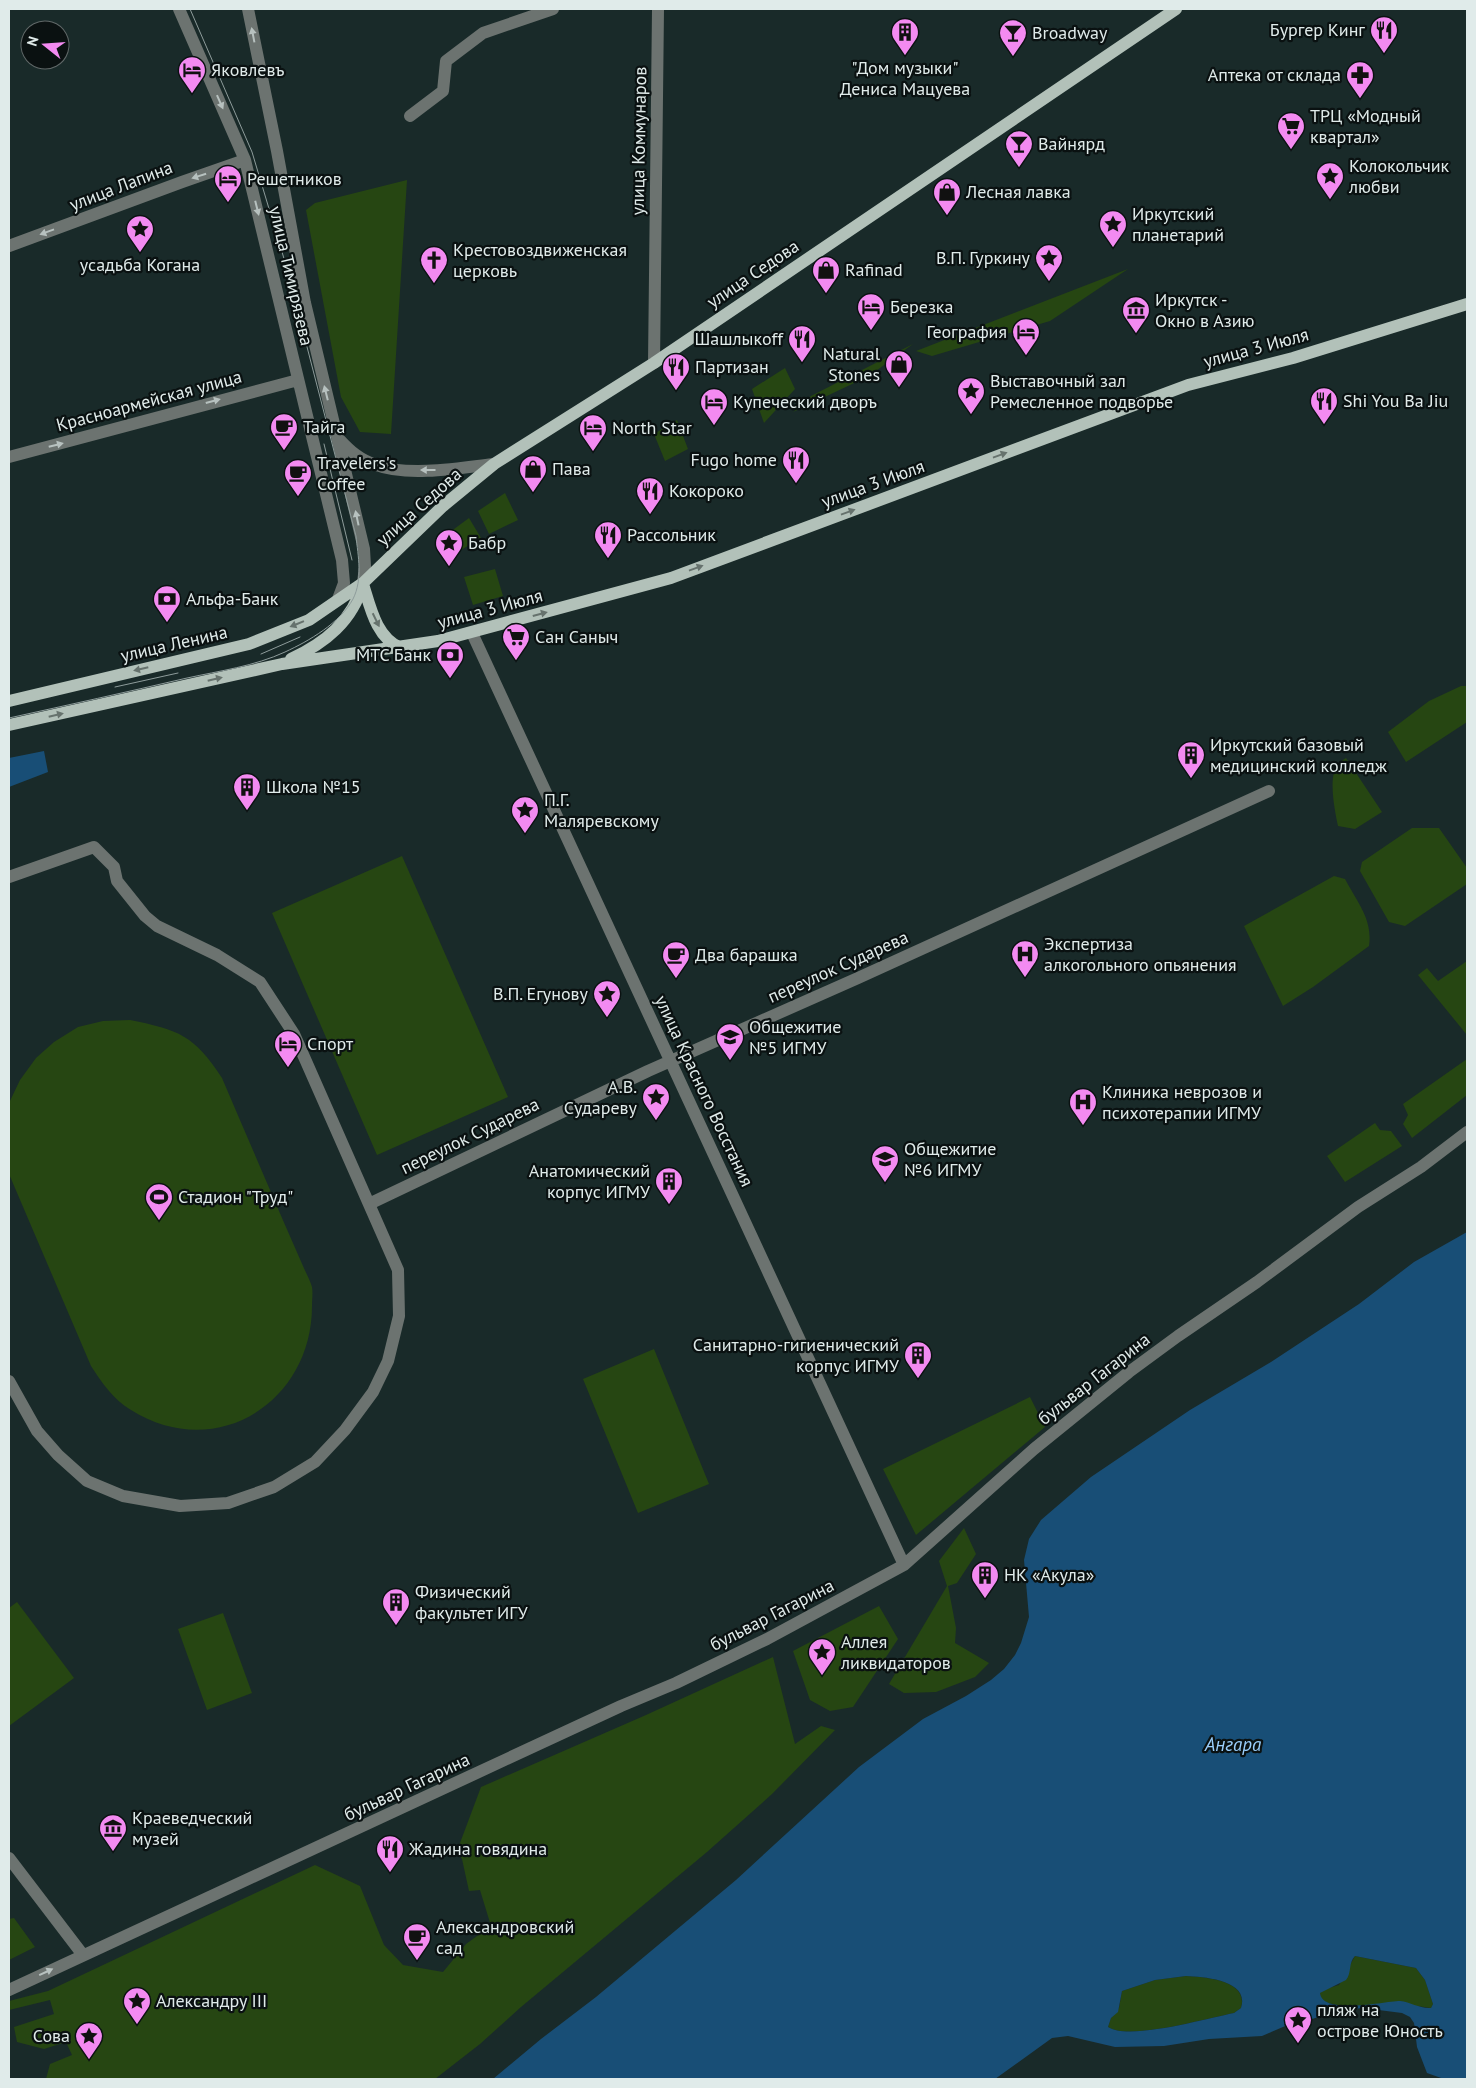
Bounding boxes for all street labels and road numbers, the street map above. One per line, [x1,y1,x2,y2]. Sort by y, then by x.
street label: улица Коммунаров [626,66,651,216]
street label: улица Лапина [66,155,176,216]
street label: улица Тимирязева [264,204,319,348]
street label: улица Седова [702,234,803,313]
street label: улица 3 Июля [1201,322,1311,373]
street label: Красноармейская улица [54,365,244,436]
street label: улица 3 Июля [818,454,927,513]
street label: улица Седова [371,463,466,551]
street label: улица 3 Июля [435,583,545,634]
street label: улица Ленина [118,620,230,667]
street label: переулок Сударева [764,925,912,1008]
street label: улица Красного Восстания [650,991,759,1190]
street label: переулок Сударева [397,1092,543,1179]
street label: бульвар Гагарина [1033,1328,1154,1430]
street label: бульвар Гагарина [706,1573,838,1656]
street label: бульвар Гагарина [340,1747,473,1826]

